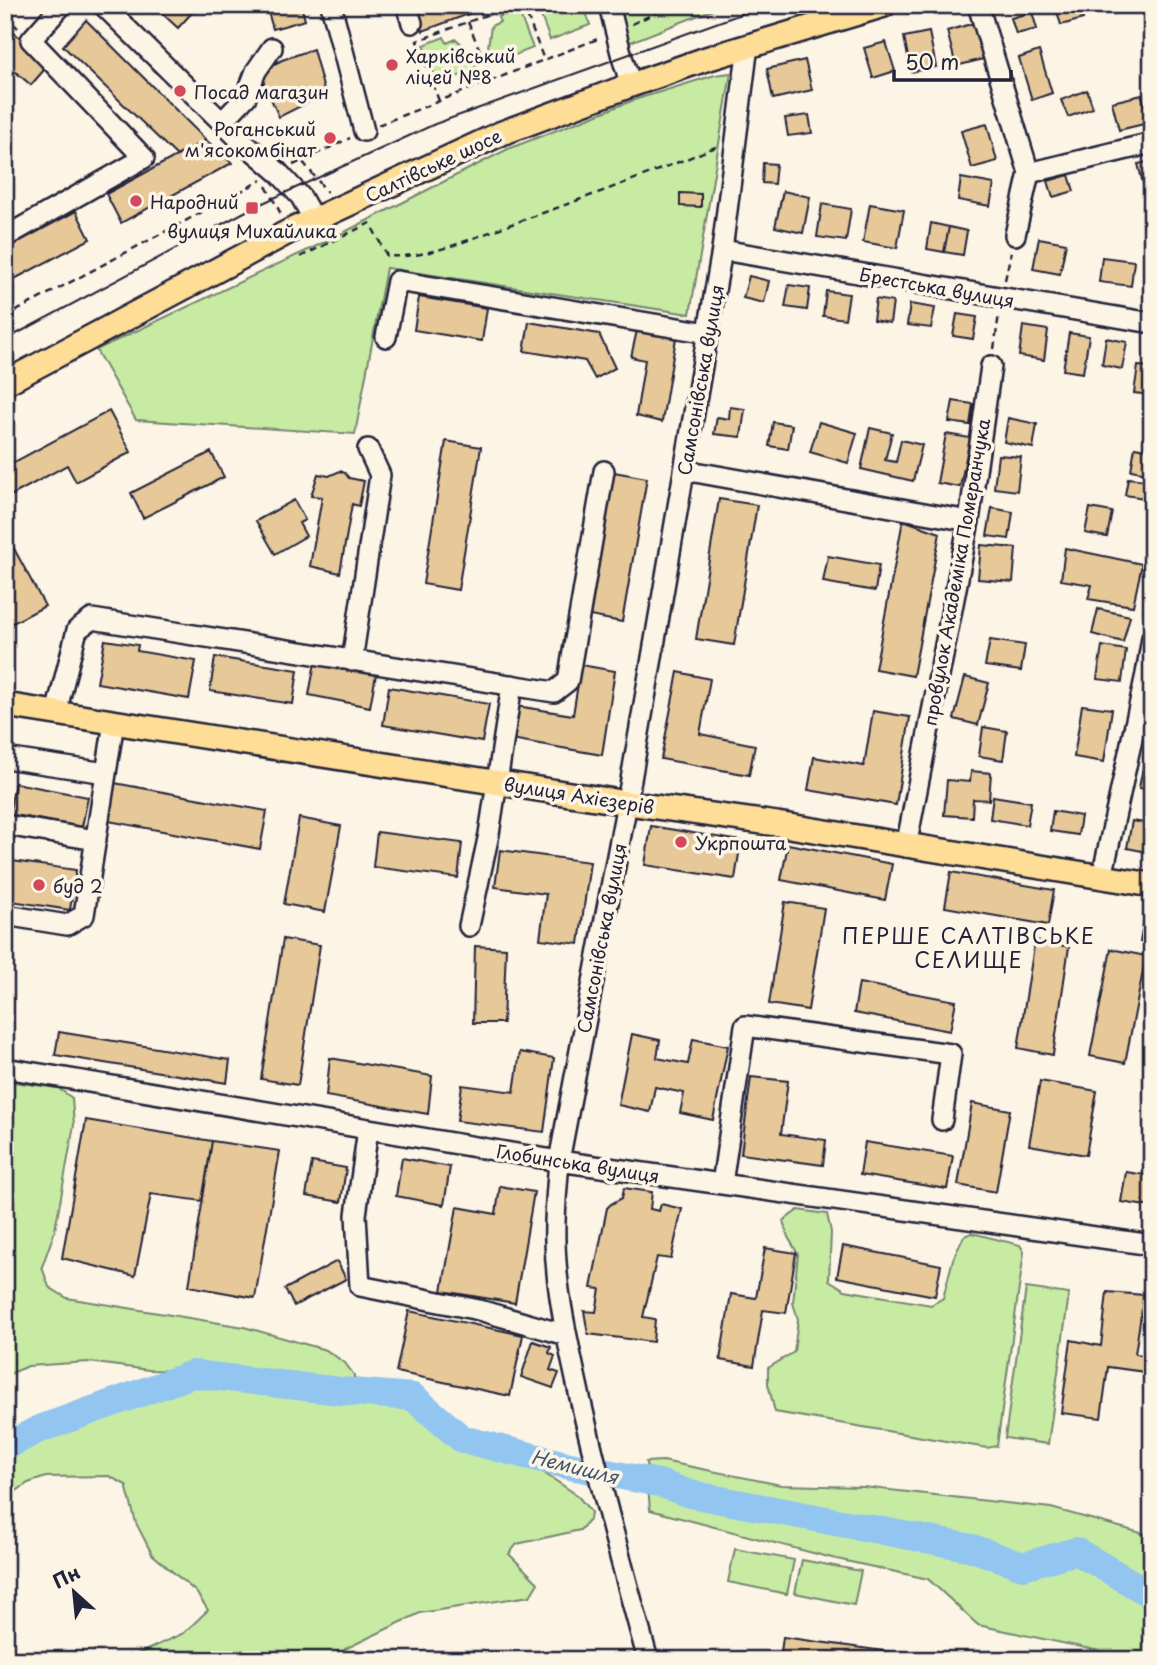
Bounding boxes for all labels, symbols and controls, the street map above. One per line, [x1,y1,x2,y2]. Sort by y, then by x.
scale bar [894,38,1012,82]
place label: Харківський ліцей №8 [405,42,515,90]
text: 50 m [905,45,959,77]
marker: Харківський ліцей №8 [384,57,400,73]
place label: Посад магазин [194,78,329,105]
marker: Посад магазин [172,83,188,99]
place label: Роганський м'ясокомбінат [185,115,317,163]
street label: Салтівське шосе [360,121,506,208]
marker: Роганський м'ясокомбінат [322,130,338,146]
place label: Народний [150,188,239,215]
marker: Народний [128,193,144,209]
marker: вулиця Михайлика [244,200,260,216]
place label: вулиця Михайлика [167,217,337,244]
street label: Брестська вулиця [857,260,1017,314]
street label: Самсонівська вулиця [670,283,730,477]
street label: провулок Академіка Померанчука [916,415,997,728]
street label: вулиця Ахієзерів [502,770,656,820]
place label: Укрпошта [695,829,787,856]
marker: Укрпошта [673,834,689,850]
street label: Самсонівська вулиця [569,841,633,1035]
place label: буд 2 [53,872,103,899]
marker: буд 2 [31,877,47,893]
district label: ПЕРШЕ САЛТІВСЬКЕ СЕЛИЩЕ [842,919,1096,975]
street label: Глобинська вулиця [495,1137,661,1189]
water label: Немишля [529,1442,623,1491]
north arrow [38,1556,108,1626]
text: Пн [47,1557,84,1595]

